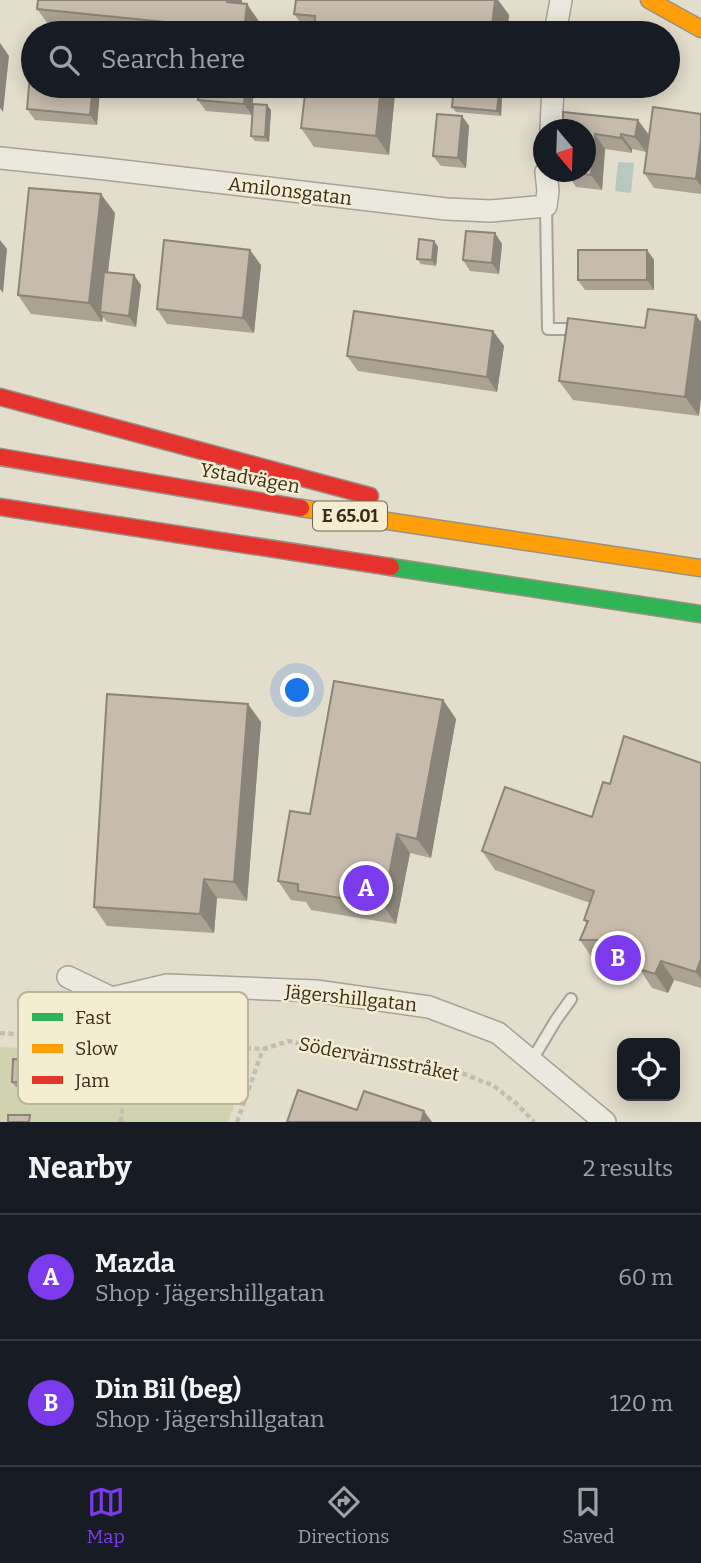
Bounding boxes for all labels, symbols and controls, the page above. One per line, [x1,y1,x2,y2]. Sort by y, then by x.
search box [21,21,680,98]
icon: search [45,41,83,79]
text: Search here [101,44,245,75]
north arrow [533,119,596,182]
street label: Amilonsgatan [227,172,353,210]
street label: Ystadvägen [198,458,302,498]
road number: E 65.01 [313,502,387,530]
your location [280,673,314,707]
pin: A [343,862,389,914]
pin: B [595,932,641,984]
street label: Jägershillgatan [283,980,418,1016]
legend [18,992,248,1104]
text: Fast [75,1006,112,1029]
street label: Södervärnsstråket [297,1032,461,1086]
text: Slow [75,1037,118,1060]
map controls [617,1038,680,1101]
button: locate [617,1038,680,1101]
text: Jam [74,1069,109,1092]
text: Nearby [28,1150,132,1186]
text: 2 results [583,1154,673,1182]
text: Mazda [95,1248,175,1279]
text: A [43,1263,59,1291]
text: 60 m [618,1263,673,1291]
text: Shop · Jägershillgatan [95,1279,325,1307]
text: Din Bil (beg) [95,1374,241,1405]
text: B [44,1389,58,1417]
text: 120 m [610,1389,673,1417]
text: Shop · Jägershillgatan [95,1405,325,1433]
tab: Map [87,1483,125,1548]
tab: Directions [298,1483,389,1548]
tab: Saved [562,1483,614,1548]

